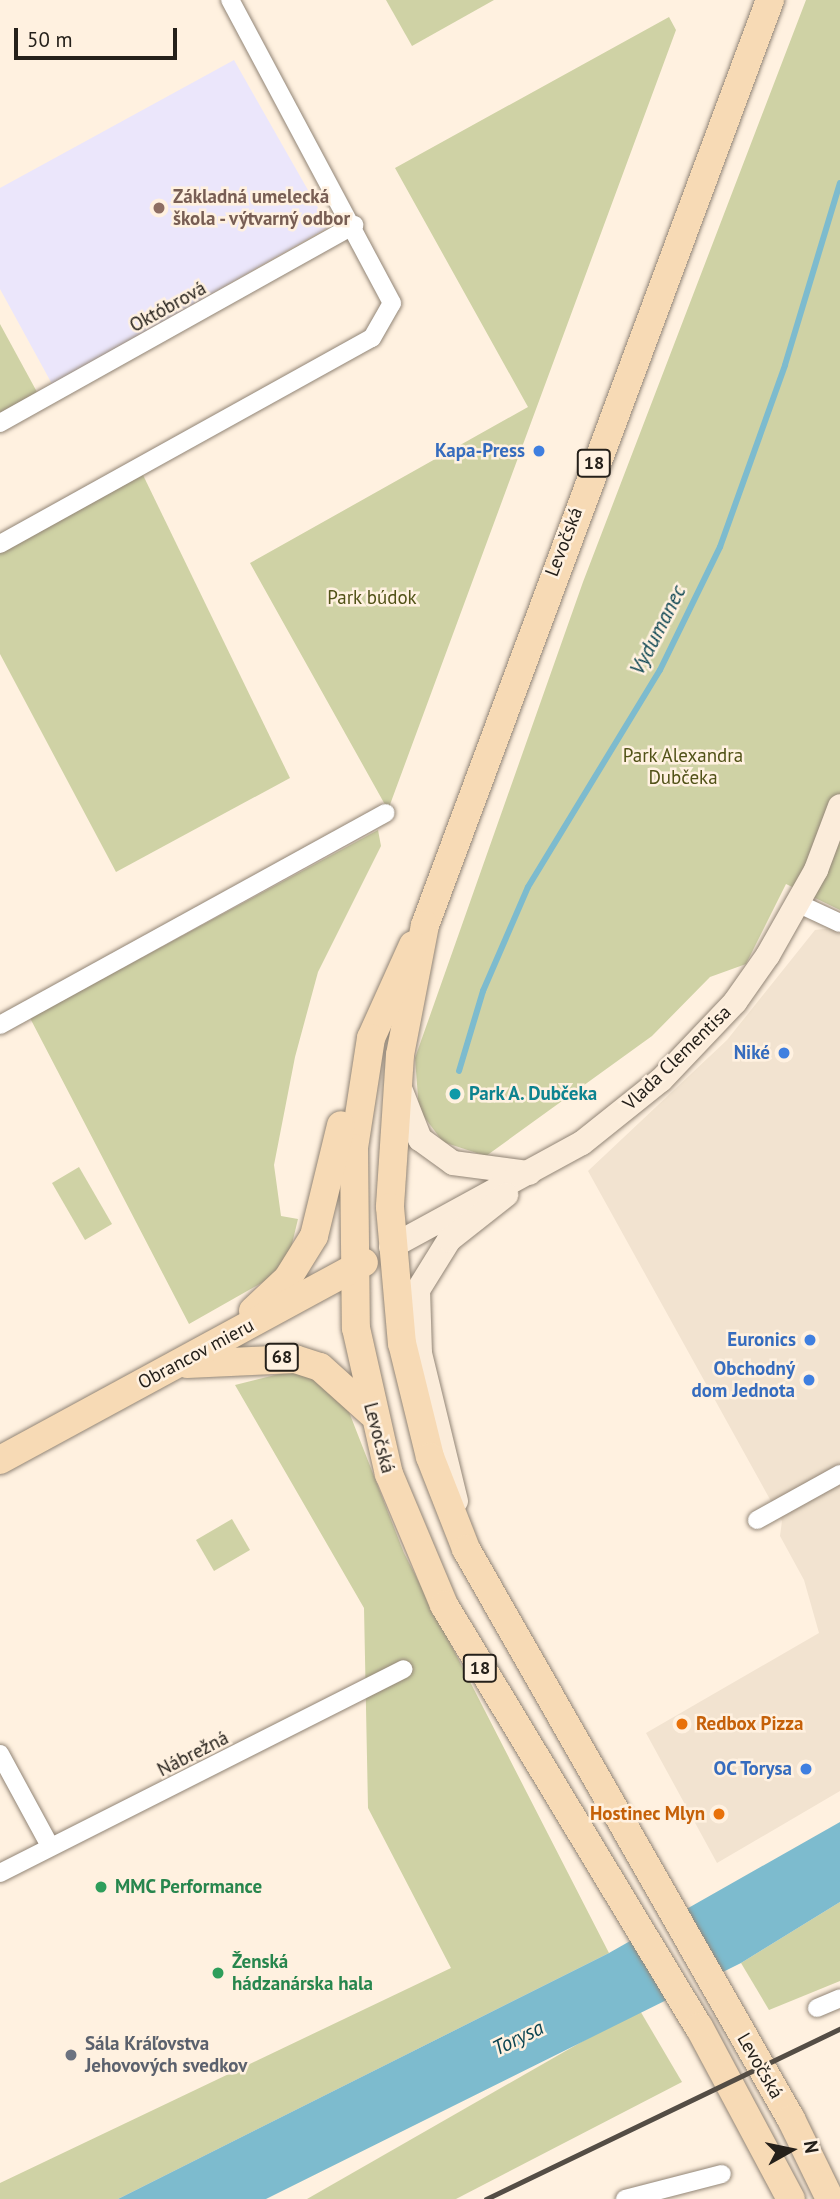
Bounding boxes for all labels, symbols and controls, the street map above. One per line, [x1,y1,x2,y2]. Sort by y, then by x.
scale bar [18,14,180,58]
text: 50 m [27,26,73,53]
place label: Základná umelecká škola - výtvarný odbor [173,186,353,230]
marker: Základná umelecká škola - výtvarný odbor [151,200,167,216]
street label: Októbrová [126,277,210,337]
place label: Kapa-Press [435,440,525,462]
marker: Kapa-Press [531,443,547,459]
road number: 18 [576,448,612,477]
street label: Levočská [540,504,588,580]
water label: Vydumanec [625,581,691,679]
park label: Park búdok [327,587,417,609]
park label: Park Alexandra Dubčeka [622,745,744,789]
street label: Vlada Clementisa [618,1001,736,1115]
place label: Niké [734,1042,770,1064]
marker: Niké [776,1045,792,1061]
place label: Park A. Dubčeka [469,1083,600,1105]
marker: Park A. Dubčeka [447,1086,463,1102]
street label: Obrancov mieru [134,1314,258,1394]
place label: Euronics [727,1329,796,1351]
marker: Euronics [802,1332,818,1348]
road number: 68 [264,1342,300,1372]
place label: Obchodný dom Jednota [692,1358,795,1402]
marker: Obchodný dom Jednota [801,1372,817,1388]
street label: Levočská [359,1400,399,1476]
road number: 18 [462,1653,498,1682]
place label: Redbox Pizza [696,1713,804,1735]
marker: Redbox Pizza [674,1716,690,1732]
street label: Nábrežná [154,1726,232,1782]
place label: OC Torysa [712,1758,792,1780]
marker: OC Torysa [798,1761,814,1777]
place label: Hostinec Mlyn [589,1803,705,1825]
marker: Hostinec Mlyn [711,1806,727,1822]
place label: MMC Performance [115,1876,263,1898]
marker: MMC Performance [93,1879,109,1895]
place label: Ženská hádzanárska hala [232,1951,373,1995]
marker: Ženská hádzanárska hala [210,1965,226,1981]
water label: Torysa [488,2015,548,2061]
street label: Levočská [732,2029,788,2103]
place label: Sála Kráľovstva Jehovových svedkov [85,2033,247,2077]
marker: Sála Kráľovstva Jehovových svedkov [63,2047,79,2063]
north arrow [756,2115,826,2185]
text: N [799,2139,825,2155]

